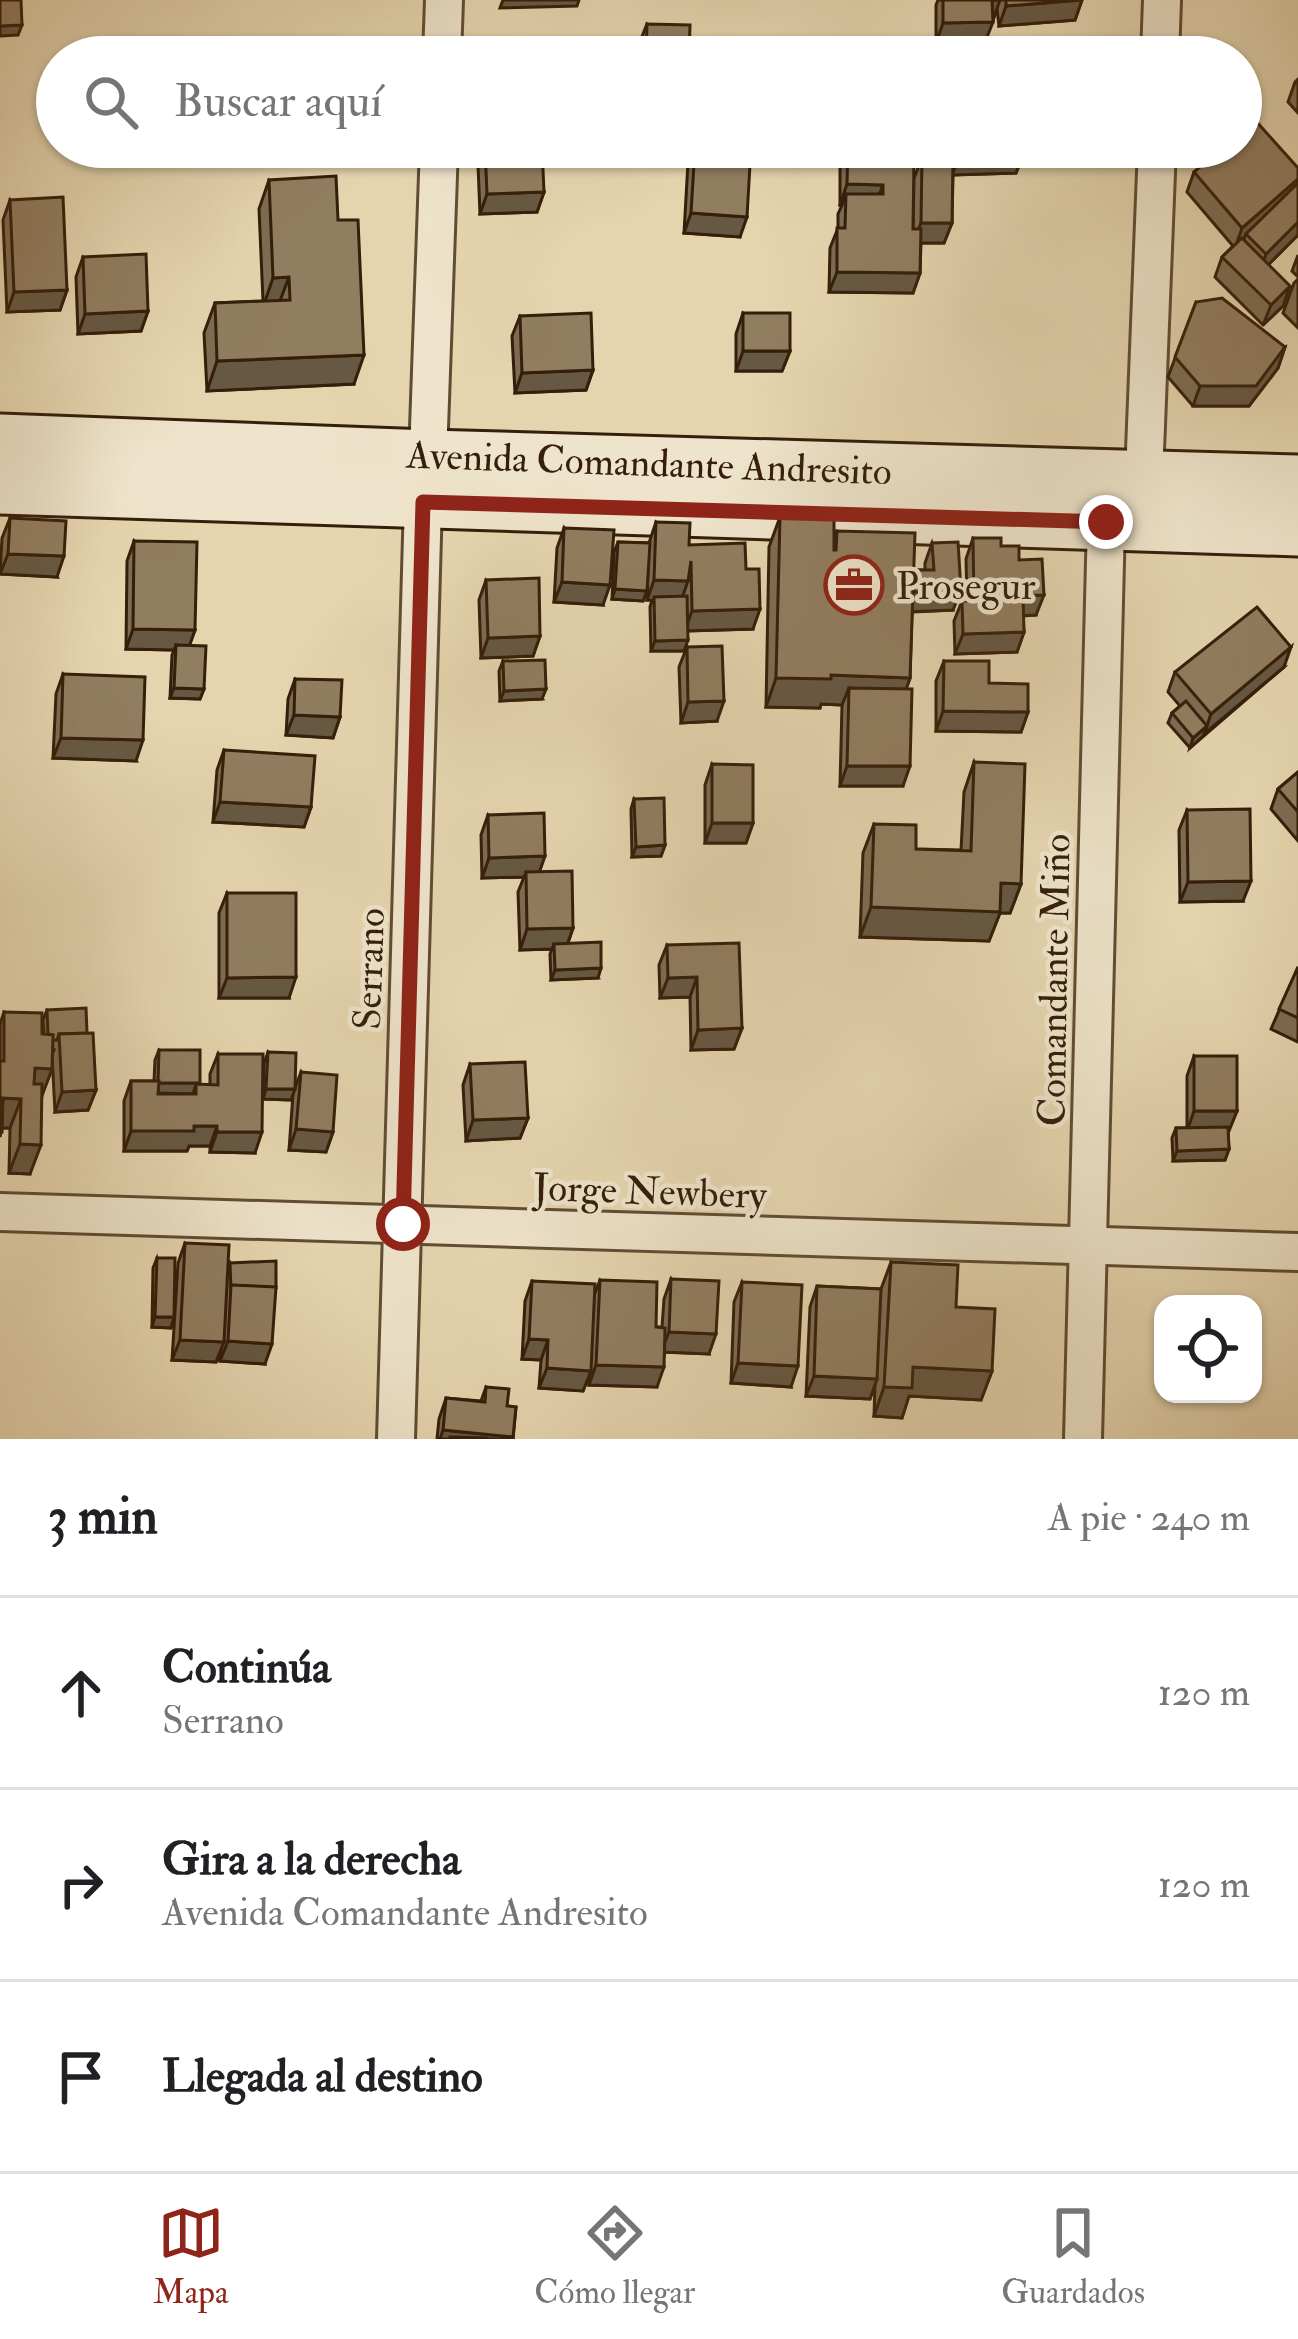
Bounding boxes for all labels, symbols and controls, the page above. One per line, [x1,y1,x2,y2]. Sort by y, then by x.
search box [36,36,1262,168]
icon: search [78,69,144,135]
text: Buscar aquí [174,74,382,130]
street label: Avenida Comandante Andresito [404,431,893,496]
route end [1079,495,1133,549]
office icon: Prosegur [823,554,885,616]
place label: Prosegur [896,562,1036,611]
street label: Comandante Miño [1027,833,1082,1127]
street label: Serrano [343,907,396,1031]
street label: Jorge Newbery [531,1163,768,1220]
route start [376,1197,430,1251]
map controls [1154,1295,1262,1403]
button: locate [1154,1295,1262,1403]
text: 3 min [48,1485,158,1549]
text: A pie · 240 m [1048,1493,1250,1542]
text: Continúa [162,1640,331,1696]
icon: ahead [48,1660,114,1726]
text: 120 m [1158,1668,1250,1717]
text: Serrano [162,1696,284,1745]
text: Gira a la derecha [162,1832,461,1888]
icon: right [48,1852,114,1918]
text: 120 m [1158,1860,1250,1909]
text: Avenida Comandante Andresito [162,1888,648,1937]
icon: arrive [48,2044,114,2110]
text: Llegada al destino [162,2049,483,2105]
tab: Mapa [153,2200,228,2313]
tab: Cómo llegar [534,2200,695,2313]
tab: Guardados [1001,2200,1145,2313]

